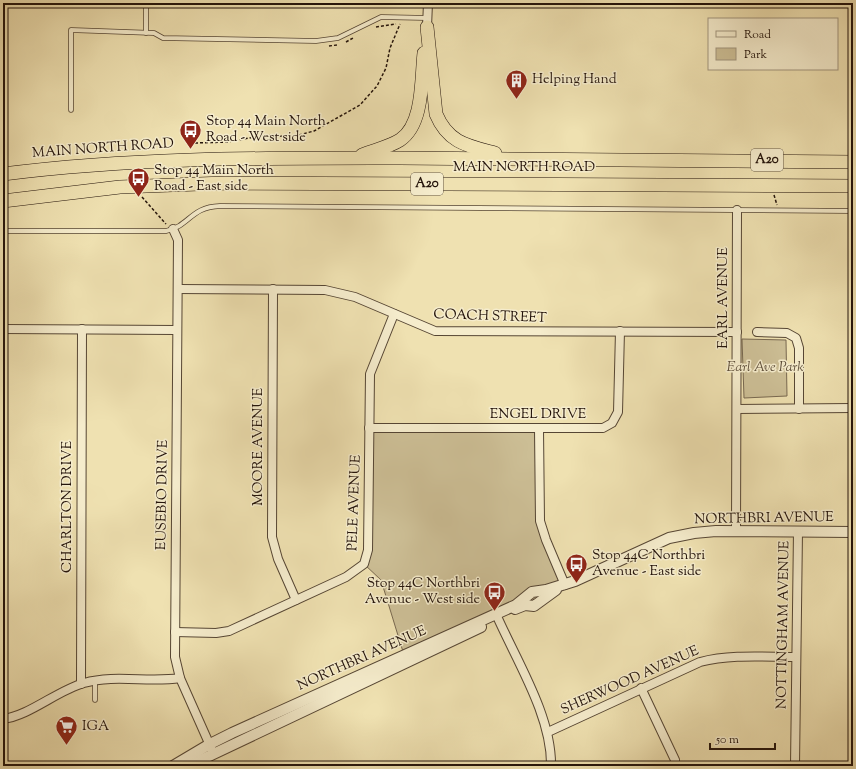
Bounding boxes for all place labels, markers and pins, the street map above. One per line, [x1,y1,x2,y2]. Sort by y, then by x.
building icon: Helping Hand [503,67,529,100]
place label: Helping Hand [532,70,617,90]
place label: Stop 44 Main North Road - West side [206,112,326,148]
bus stop icon: Stop 44 Main North Road - West side [178,117,204,150]
place label: Stop 44 Main North Road - East side [154,161,274,197]
bus stop icon: Stop 44 Main North Road - East side [125,166,151,199]
place label: Stop 44C Northbri Avenue - East side [592,546,705,582]
bus stop icon: Stop 44C Northbri Avenue - East side [564,551,590,584]
place label: Stop 44C Northbri Avenue - West side [365,574,480,610]
bus stop icon: Stop 44C Northbri Avenue - West side [482,579,508,612]
supermarket icon: IGA [54,714,80,747]
place label: IGA [82,717,110,737]

